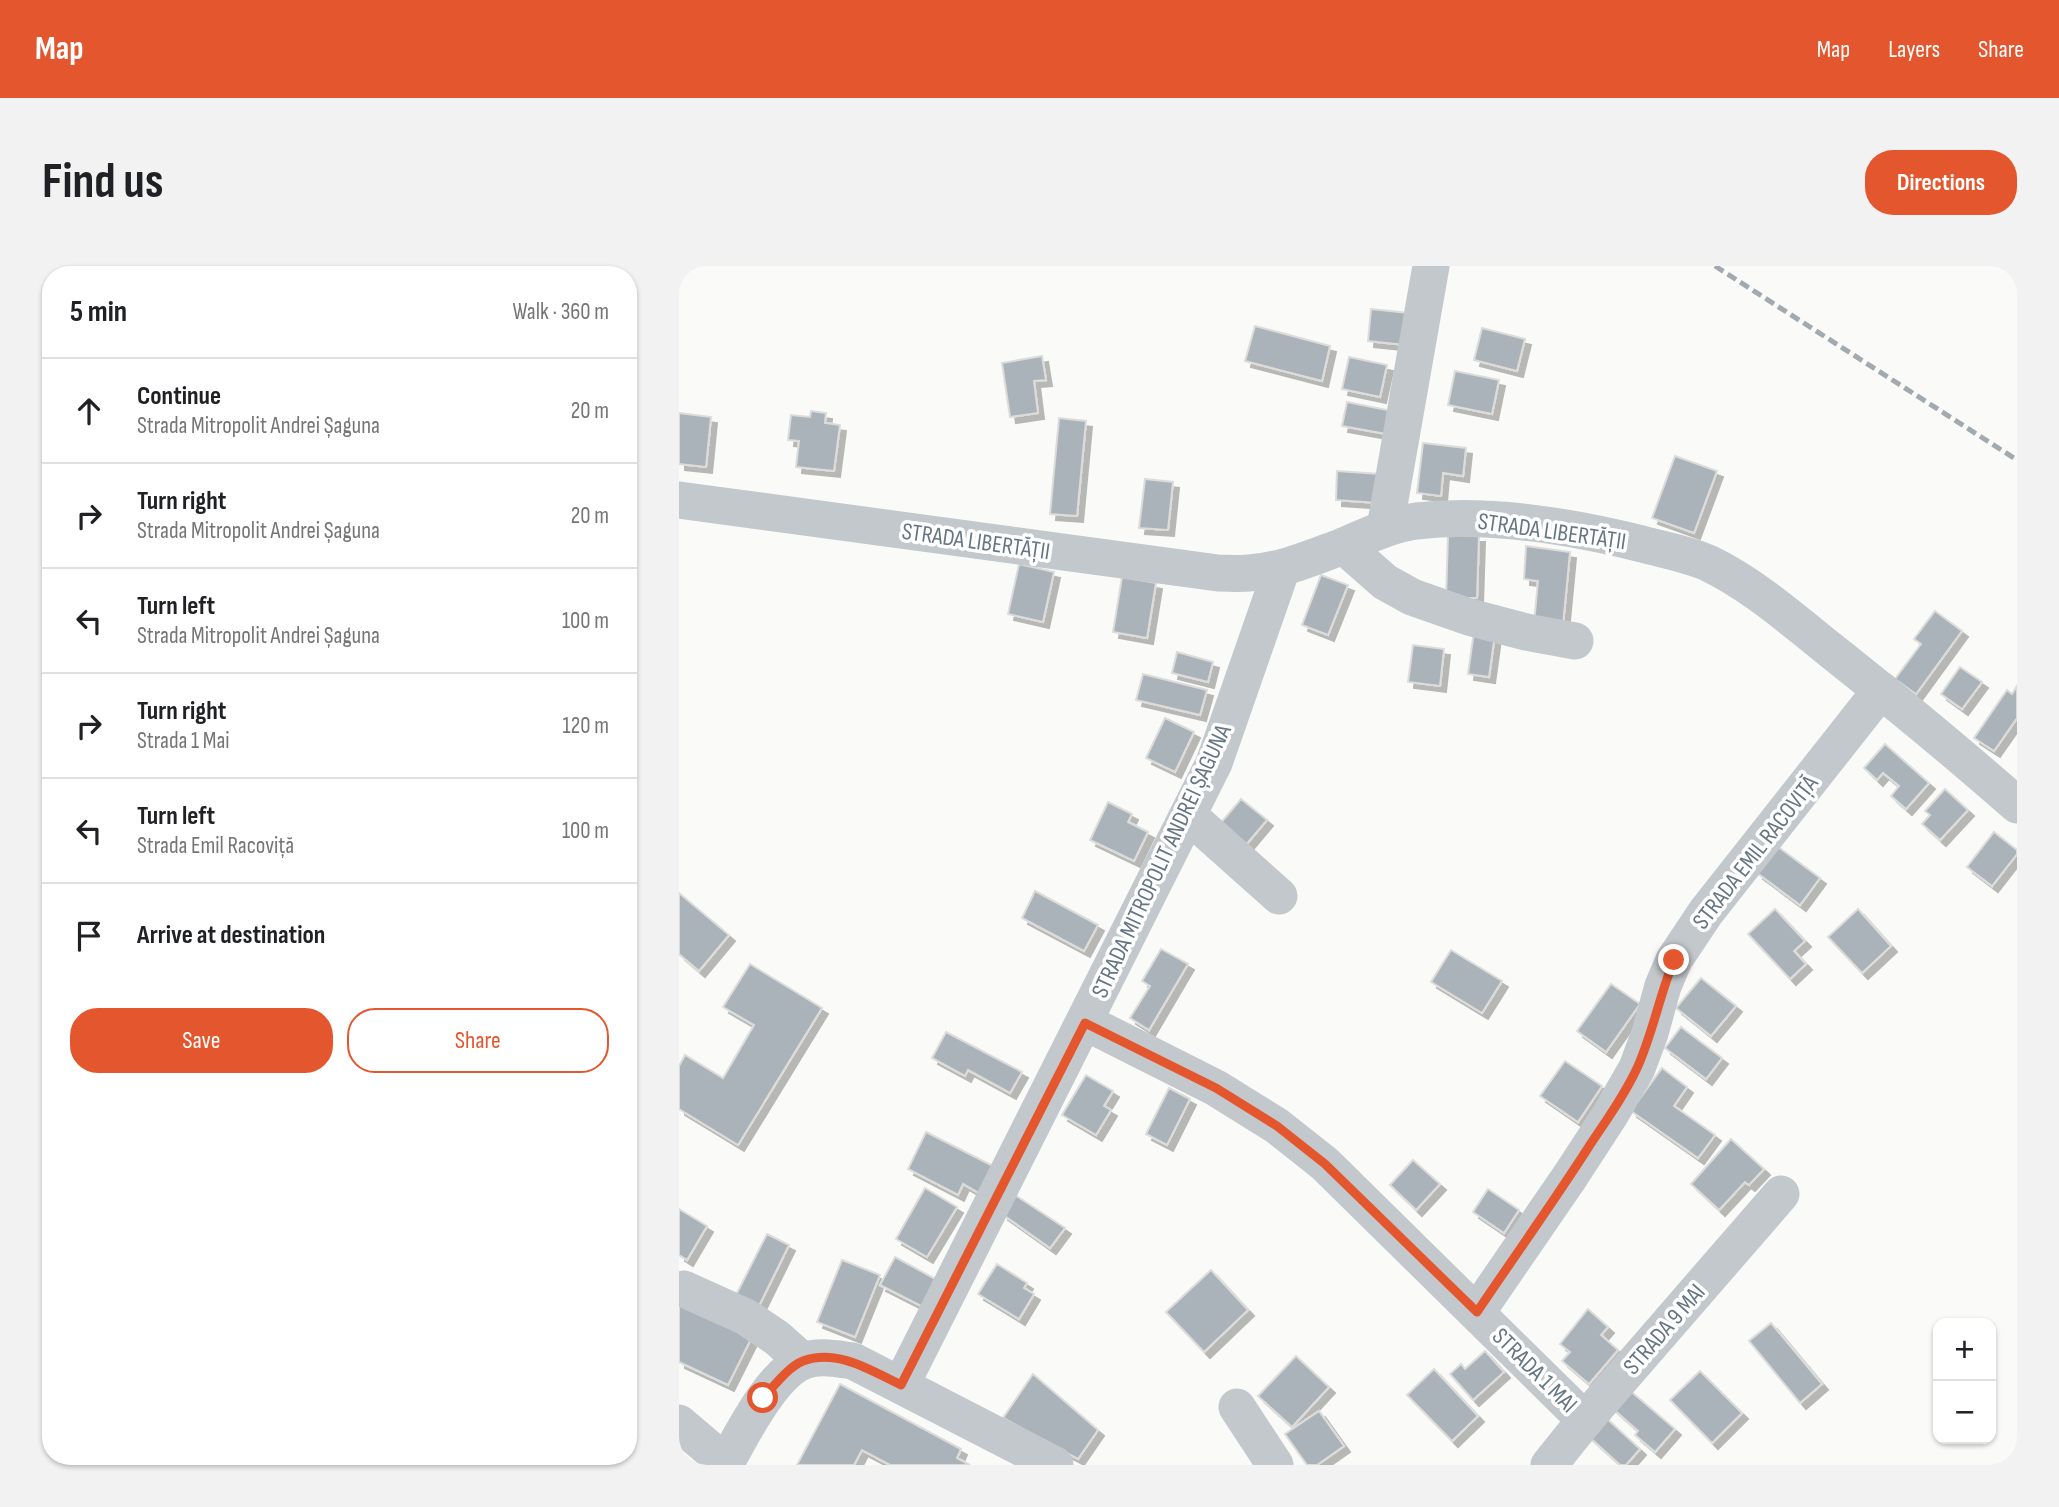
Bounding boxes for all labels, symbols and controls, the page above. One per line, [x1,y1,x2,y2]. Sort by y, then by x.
text: Map [35,29,84,69]
text: Map [1817,35,1850,64]
text: Layers [1888,35,1940,64]
text: Share [1978,35,2024,64]
button: Directions [1865,150,2017,215]
text: Find us [42,153,164,212]
text: 5 min [70,294,127,330]
text: Walk · 360 m [512,298,609,326]
text: Continue [137,381,221,412]
icon: ahead [70,392,108,430]
text: 20 m [571,397,609,425]
text: Strada Mitropolit Andrei Șaguna [137,412,380,440]
text: Turn right [137,486,226,517]
icon: right [70,497,108,535]
text: 20 m [571,502,609,530]
street label: STRADA LIBERTĂȚII [1476,507,1628,556]
text: Strada Mitropolit Andrei Șaguna [137,517,380,545]
street label: STRADA LIBERTĂȚII [900,517,1052,566]
text: Turn left [137,591,215,622]
icon: left [70,602,108,640]
text: 100 m [562,607,609,635]
text: Strada Mitropolit Andrei Șaguna [137,622,380,650]
text: Turn right [137,696,226,727]
icon: right [70,707,108,745]
text: 120 m [563,712,609,740]
street label: STRADA MITROPOLIT ANDREI ȘAGUNA [1085,719,1238,1002]
text: Strada 1 Mai [137,727,230,755]
street label: STRADA EMIL RACOVIȚĂ [1686,769,1825,935]
text: Turn left [137,801,215,832]
icon: left [70,812,108,850]
text: 100 m [562,817,609,845]
text: Strada Emil Racoviță [137,832,294,860]
icon: arrive [70,917,108,955]
text: Arrive at destination [137,920,325,951]
route end [1658,944,1689,975]
button: Save [70,1008,333,1073]
button: Share [347,1008,609,1073]
street label: STRADA 9 MAI [1617,1278,1712,1381]
map controls [1933,1318,1996,1444]
button: + [1933,1318,1996,1381]
street label: STRADA 1 MAI [1486,1322,1583,1419]
button: − [1933,1381,1996,1444]
route start [747,1382,778,1413]

